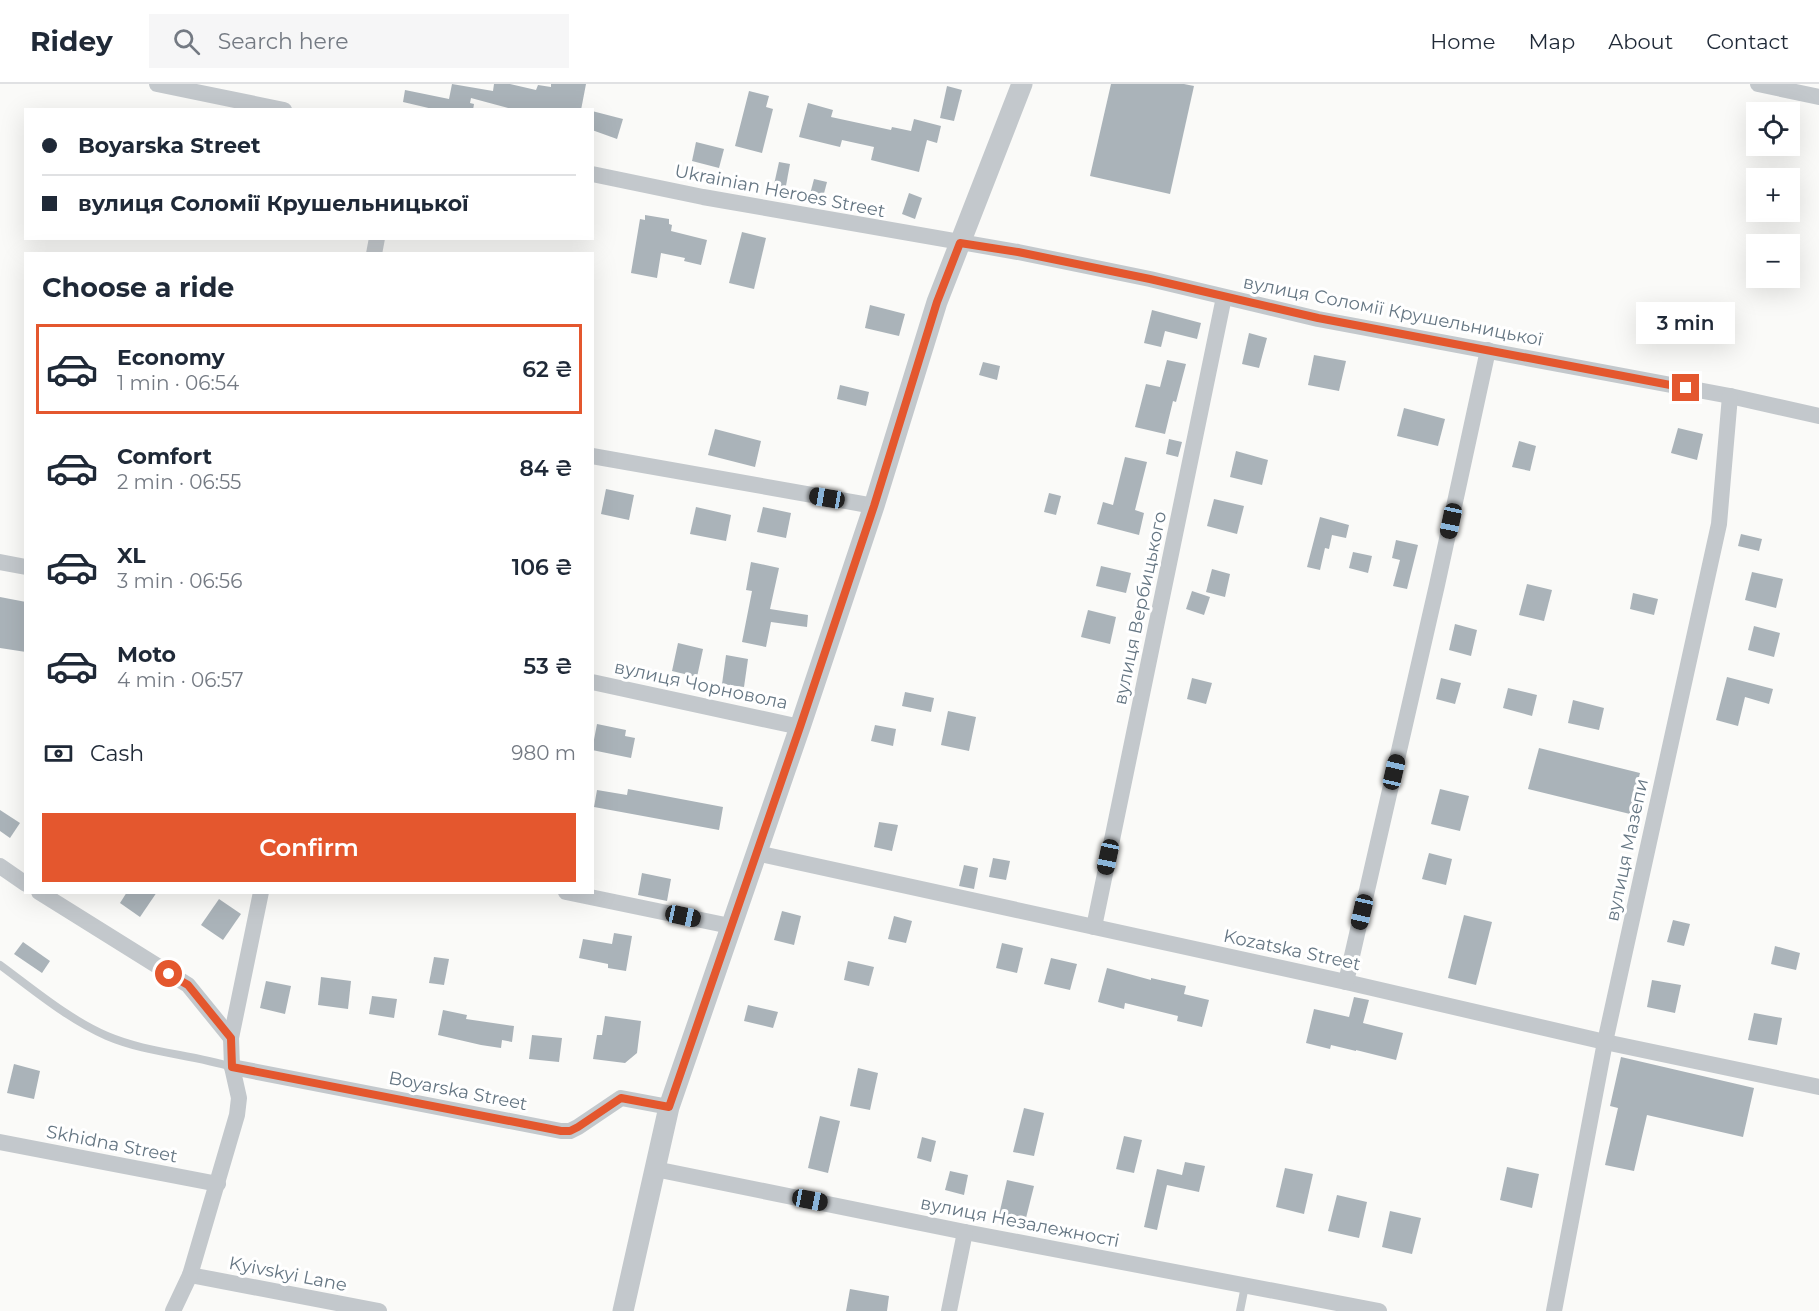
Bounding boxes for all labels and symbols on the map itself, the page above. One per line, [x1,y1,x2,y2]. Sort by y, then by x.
street label: Ukrainian Heroes Street [673,160,887,222]
street label: вулиця Соломії Крушельницької [1241,271,1545,351]
callout: 3 min [1636,301,1736,343]
route end [1672,374,1699,401]
car [808,486,846,510]
car [1438,502,1464,540]
street label: вулиця Вербицького [1109,509,1171,707]
street label: вулиця Чорновола [612,656,790,714]
car [1381,752,1407,792]
street label: вулиця Мазепи [1601,777,1653,923]
car [1095,838,1121,876]
car [1349,892,1375,932]
car [664,903,702,929]
street label: Kozatska Street [1221,925,1363,975]
route start [155,960,182,987]
street label: Boyarska Street [387,1067,529,1115]
street label: Skhidna Street [45,1121,179,1167]
car [791,1188,829,1212]
street label: вулиця Незалежності [919,1192,1121,1252]
street label: Kyivskyi Lane [227,1252,349,1296]

